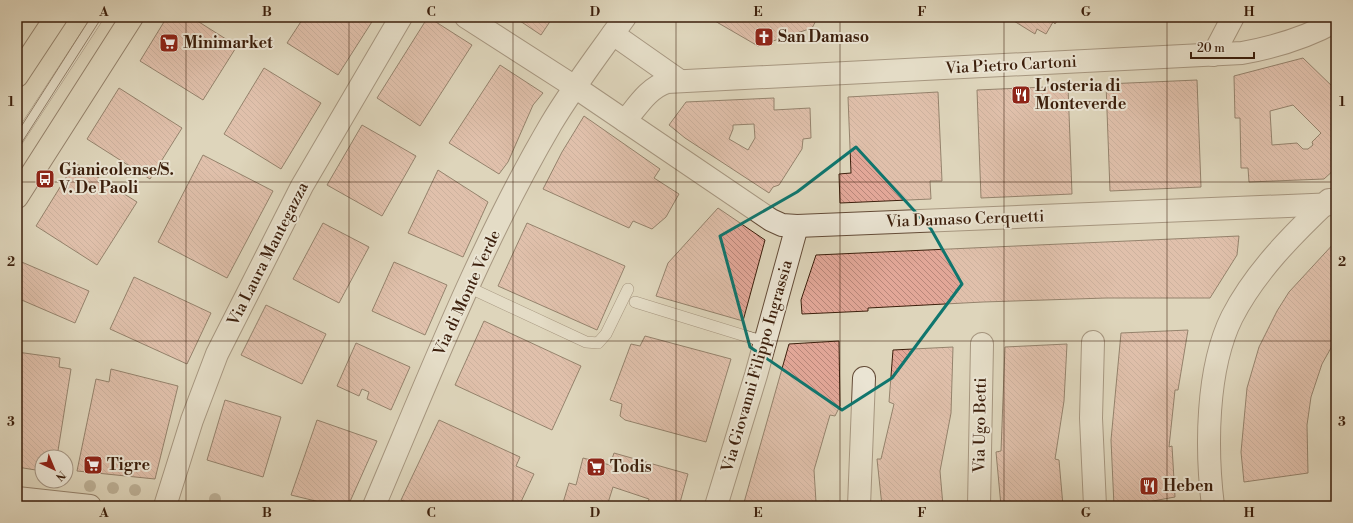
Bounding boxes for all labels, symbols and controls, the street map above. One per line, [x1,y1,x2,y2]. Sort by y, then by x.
text: A [98,4,109,20]
text: B [262,4,272,20]
text: C [426,4,436,20]
text: D [590,4,600,20]
text: E [753,4,763,20]
text: F [917,4,927,20]
text: G [1081,4,1092,20]
text: H [1244,4,1255,20]
church icon: San Damaso [753,26,775,48]
place label: San Damaso [778,27,869,47]
supermarket icon: Minimarket [158,32,180,54]
place label: Minimarket [183,33,273,53]
scale bar [1191,34,1254,60]
text: 20 m [1197,41,1225,56]
street label: Via Pietro Cartoni [944,52,1077,78]
place label: L'osteria di Monteverde [1035,76,1127,114]
restaurant icon: L'osteria di Monteverde [1010,84,1032,106]
text: 1 [8,94,15,110]
text: 1 [1339,94,1346,110]
place label: Gianicolense/S. V. De Paoli [58,160,174,198]
bus stop icon: Gianicolense/S. V. De Paoli [34,168,56,190]
street label: Via Laura Mantegazza [223,178,313,330]
street label: Via Damaso Cerquetti [884,206,1045,232]
street label: Via di Monte Verde [429,227,505,360]
text: 2 [7,254,15,270]
text: 2 [1338,254,1346,270]
street label: Via Giovanni Filippo Ingrassia [717,257,797,475]
street label: Via Ugo Betti [969,377,991,474]
text: 3 [7,414,15,430]
text: 3 [1338,414,1346,430]
north arrow [34,449,74,489]
supermarket icon: Tigre [82,454,104,476]
place label: Tigre [107,455,150,475]
supermarket icon: Todis [585,456,607,478]
place label: Todis [610,457,652,477]
text: N [52,467,68,484]
restaurant icon: Heben [1138,475,1160,497]
place label: Heben [1163,476,1213,496]
text: A [98,505,109,521]
text: B [262,505,272,521]
text: C [426,505,436,521]
text: D [590,505,600,521]
text: E [753,505,763,521]
text: F [917,505,927,521]
text: G [1081,505,1092,521]
text: H [1244,505,1255,521]

